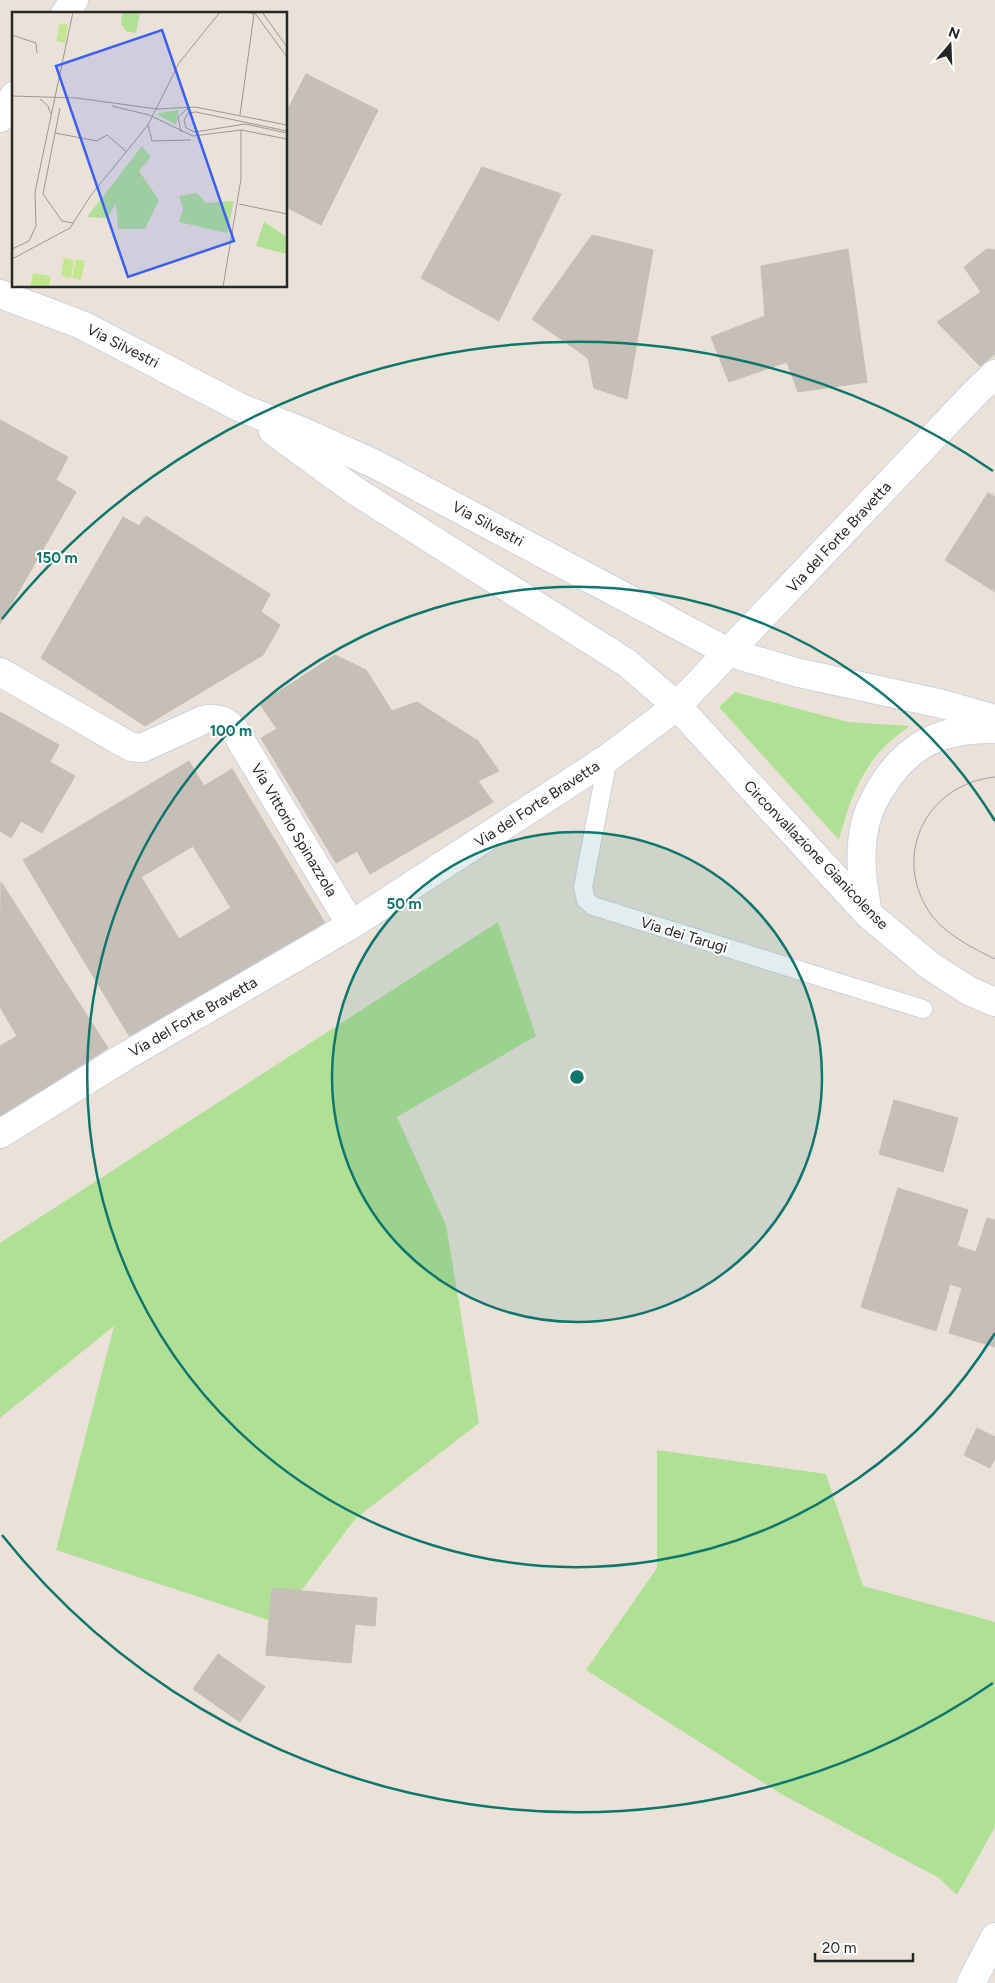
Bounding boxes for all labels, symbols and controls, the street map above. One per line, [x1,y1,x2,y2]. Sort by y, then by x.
inset map [12,12,288,288]
north arrow [925,20,975,70]
text: N [946,23,962,43]
street label: Via Silvestri [84,320,162,372]
street label: Via del Forte Bravetta [783,478,895,596]
street label: Via Silvestri [449,498,527,550]
text: 150 m [36,549,78,567]
text: 100 m [210,722,252,740]
street label: Via del Forte Bravetta [471,757,603,851]
street label: Via Vittorio Spinazzola [247,760,341,900]
street label: Circonvallazione Gianicolense [740,777,892,933]
text: 50 m [386,895,422,913]
street label: Via dei Tarugi [638,913,730,957]
street label: Via del Forte Bravetta [126,973,260,1061]
centre of rings [568,1068,586,1086]
scale bar [815,1930,912,1962]
text: 20 m [822,1939,856,1957]

